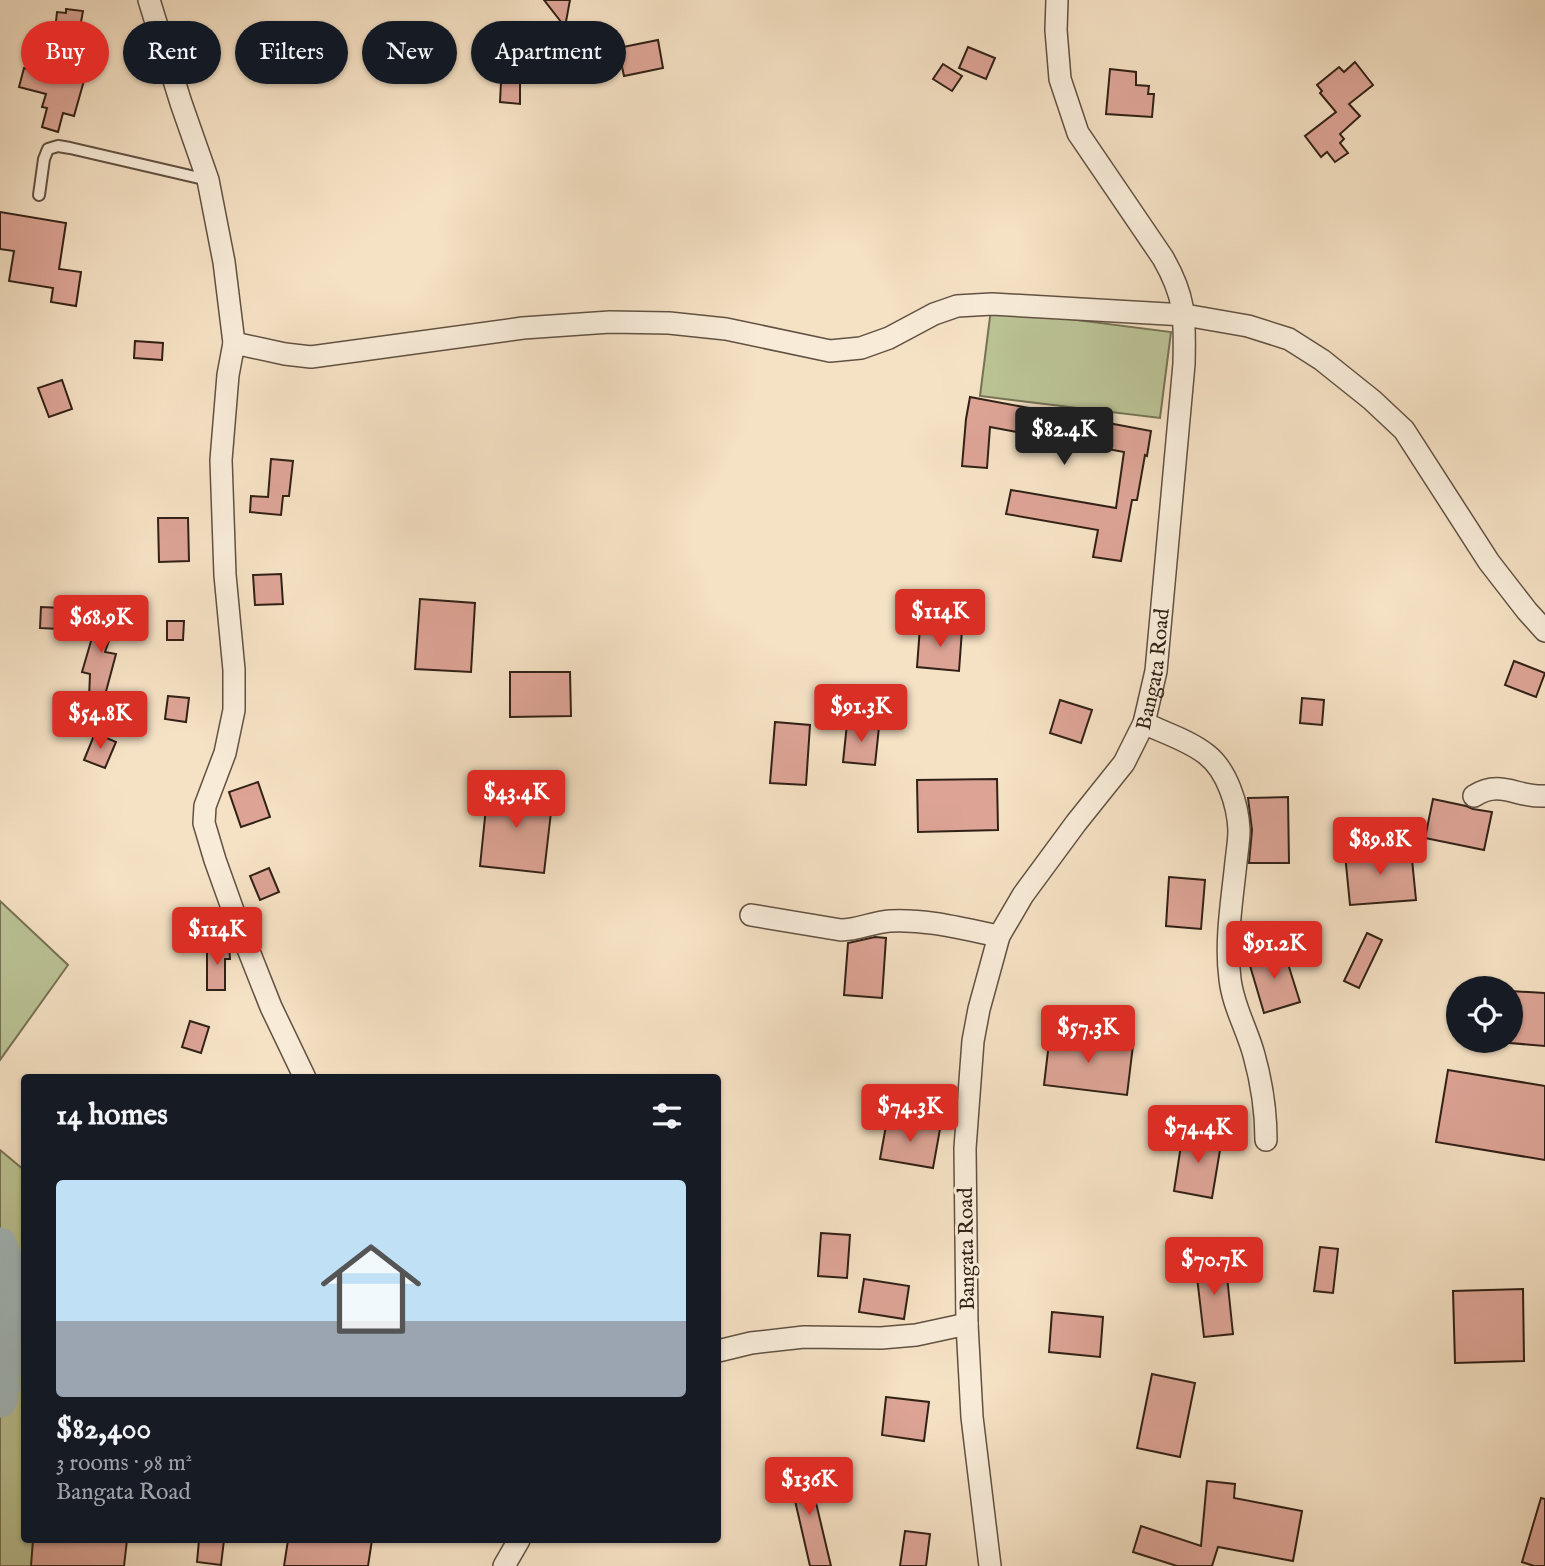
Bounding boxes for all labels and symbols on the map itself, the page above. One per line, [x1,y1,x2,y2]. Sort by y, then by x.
pin: $82.4K [1007,407,1121,467]
pin: $114K [891,590,989,649]
pin: $68.9K [44,596,158,655]
street label: Bangata Road [1131,606,1177,733]
pin: $91.3K [804,684,918,744]
pin: $54.8K [43,692,157,751]
pin: $43.4K [459,770,573,830]
pin: $89.8K [1323,818,1437,877]
pin: $114K [168,908,266,967]
pin: $91.2K [1217,922,1331,981]
pin: $57.3K [1031,1006,1145,1065]
pin: $74.3K [853,1084,967,1144]
pin: $74.4K [1141,1106,1255,1165]
street label: Bangata Road [953,1186,982,1311]
pin: $70.7K [1157,1238,1271,1297]
pin: $136K [760,1458,858,1517]

